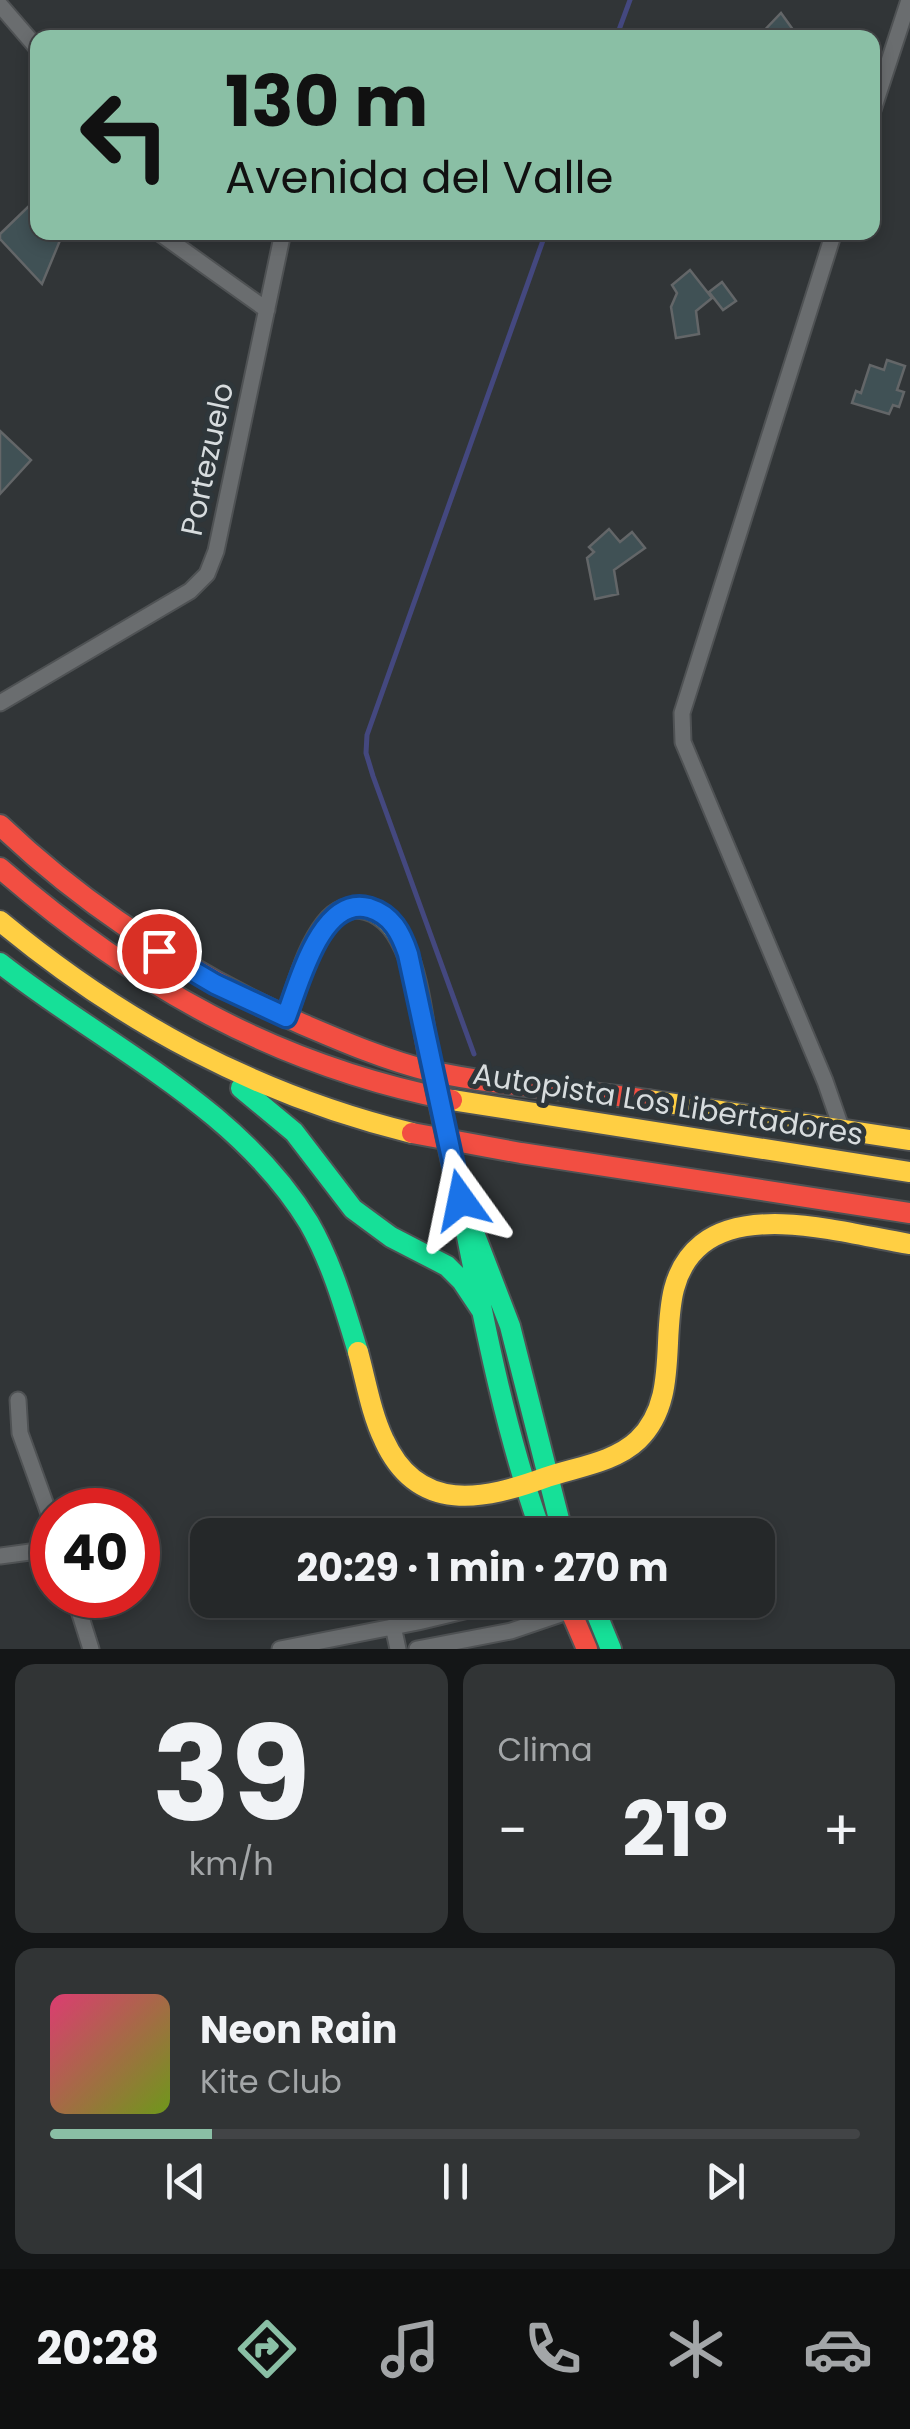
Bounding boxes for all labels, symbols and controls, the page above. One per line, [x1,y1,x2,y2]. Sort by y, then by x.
text: 130 m [225,52,428,151]
icon: left [60,70,190,200]
text: Avenida del Valle [225,146,614,209]
street label: Portezuelo [170,379,244,539]
pin [117,909,202,994]
icon: arrive [132,924,187,979]
street label: Autopista Los Libertadores [470,1052,866,1156]
position arrow [409,1148,513,1252]
speed limit sign: 40 [30,1488,160,1618]
text: 20:29 · 1 min · 270 m [297,1541,668,1594]
text: 39 [152,1683,311,1866]
text: Clima [498,1727,593,1772]
text: 21° [622,1777,728,1882]
text: − [498,1792,528,1869]
text: + [822,1792,860,1869]
text: km/h [189,1841,274,1886]
text: Neon Rain [200,2003,397,2056]
text: Kite Club [200,2059,342,2104]
icon: previous [158,2154,213,2209]
icon: pause [428,2154,483,2209]
icon: next [698,2154,753,2209]
icon: directions [232,2314,302,2384]
icon: music [375,2314,445,2384]
icon: phone [518,2314,588,2384]
icon: climate [661,2314,731,2384]
icon: car [803,2314,873,2384]
text: 20:28 [36,2317,159,2380]

